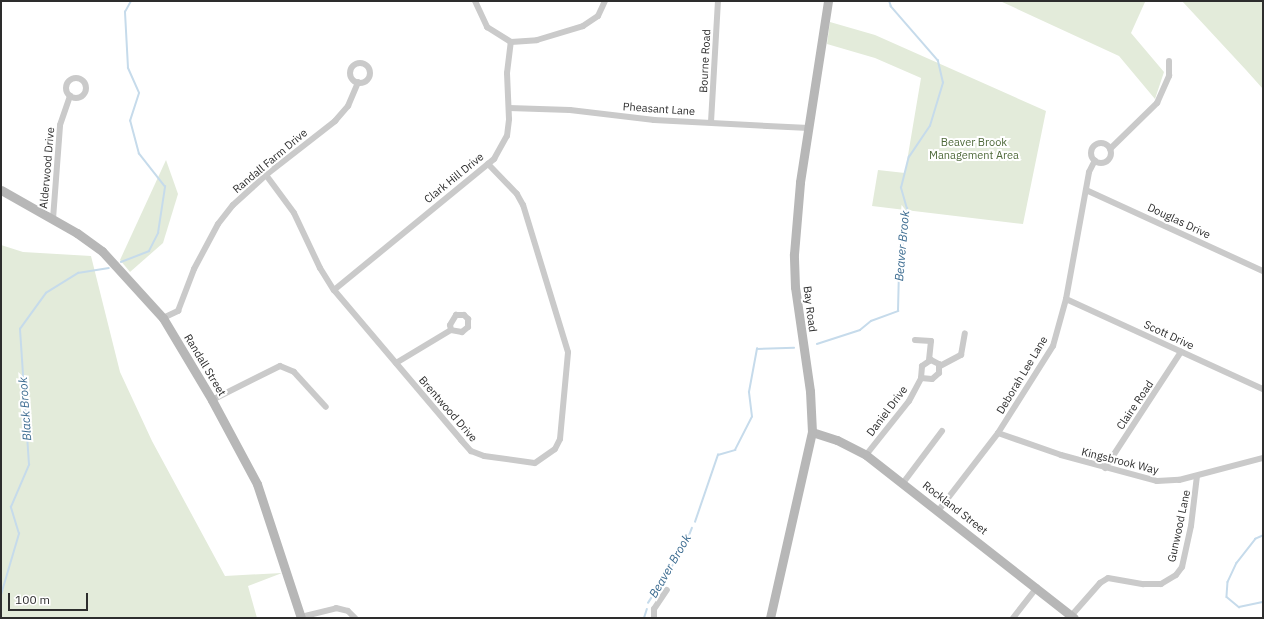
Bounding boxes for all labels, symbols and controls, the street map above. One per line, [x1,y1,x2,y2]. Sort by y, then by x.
street label: Bourne Road [697,29,713,93]
street label: Pheasant Lane [622,100,696,118]
street label: Randall Farm Drive [230,126,310,196]
street label: Alderwood Drive [37,127,57,209]
park label: Beaver Brook Management Area [929,136,1019,162]
street label: Clark Hill Drive [422,150,486,206]
street label: Douglas Drive [1145,201,1213,241]
water label: Beaver Brook [892,210,912,282]
street label: Bay Road [801,285,819,333]
street label: Scott Drive [1142,318,1196,352]
street label: Randall Street [181,332,229,398]
street label: Deborah Lee Lane [994,334,1050,416]
street label: Brentwood Drive [416,374,480,444]
water label: Black Brook [16,377,34,441]
street label: Claire Road [1114,378,1156,432]
street label: Daniel Drive [864,383,910,439]
street label: Kingsbrook Way [1080,445,1160,477]
street label: Rockland Street [920,479,990,537]
street label: Gunwood Lane [1165,489,1193,563]
water label: Beaver Brook [646,532,694,600]
scale bar [10,585,90,611]
text: 100 m [15,592,50,607]

